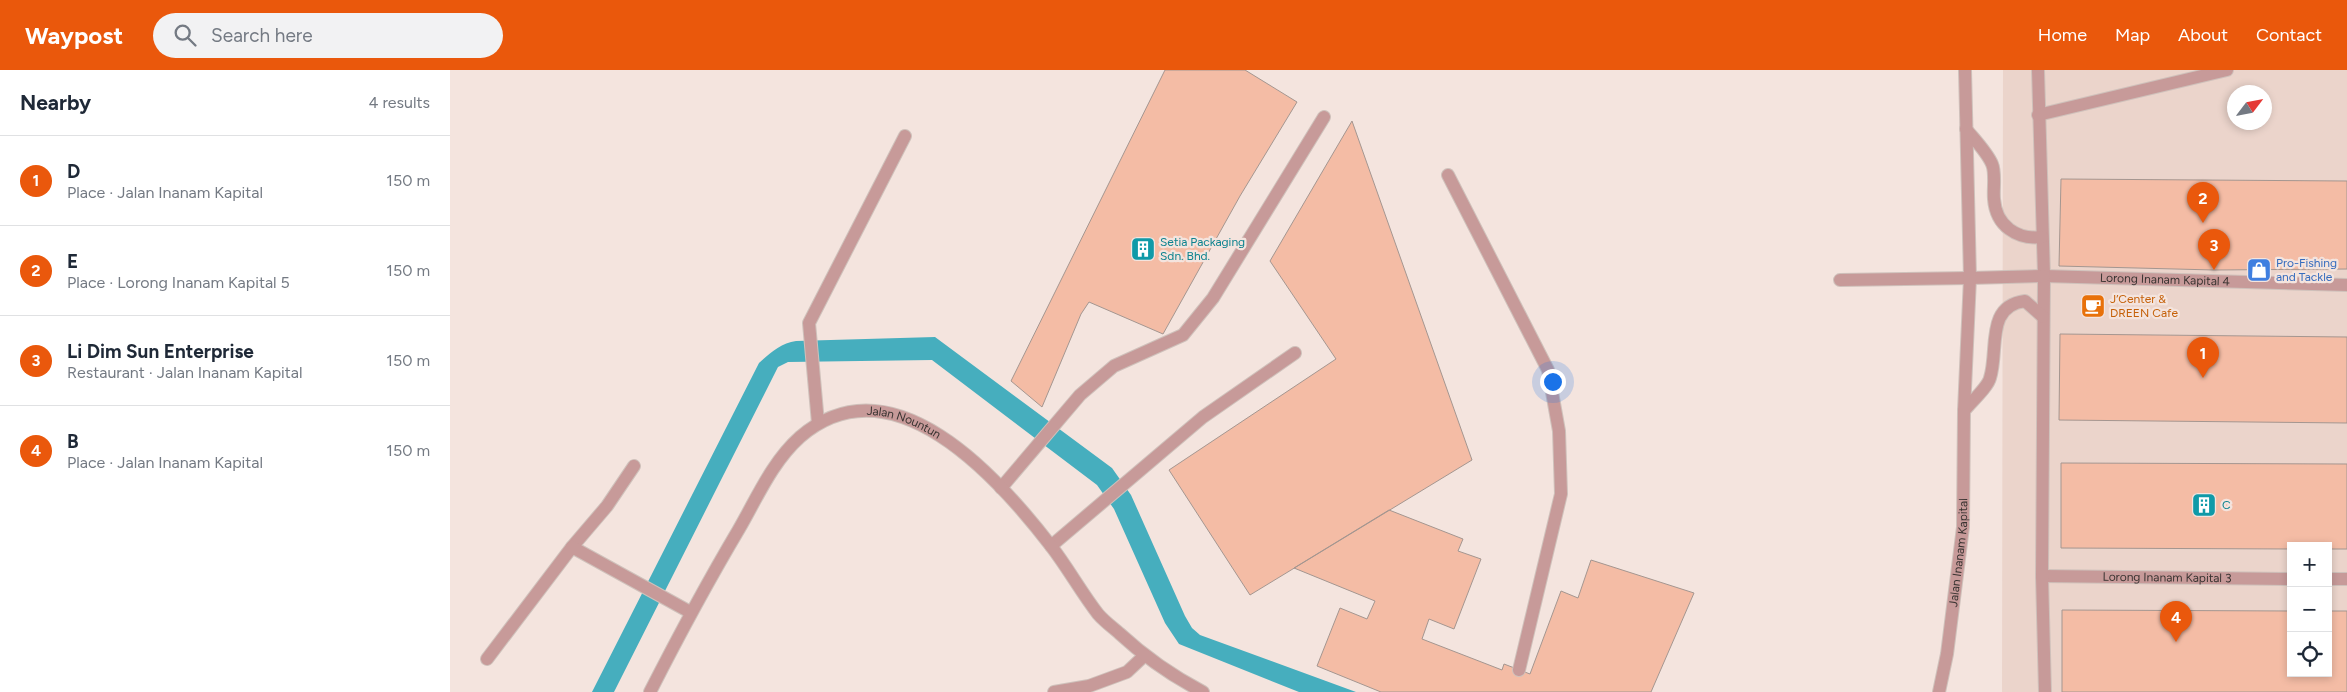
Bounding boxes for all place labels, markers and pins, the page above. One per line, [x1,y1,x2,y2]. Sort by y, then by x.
pin: 2 [2187,182,2219,223]
pin: 3 [2198,229,2230,270]
place label: Setia Packaging Sdn. Bhd. [1160,235,1245,263]
building icon: Setia Packaging Sdn. Bhd. [1130,236,1156,262]
place label: Pro-Fishing and Tackle [2276,256,2337,284]
shop icon: Pro-Fishing and Tackle [2246,257,2272,283]
place label: J’Center & DREEN Cafe [2110,292,2178,320]
cafe icon: J’Center & DREEN Cafe [2080,293,2106,319]
pin: 1 [2187,337,2219,378]
building icon: C [2191,492,2217,518]
place label: C [2222,498,2231,512]
pin: 4 [2160,601,2192,642]

